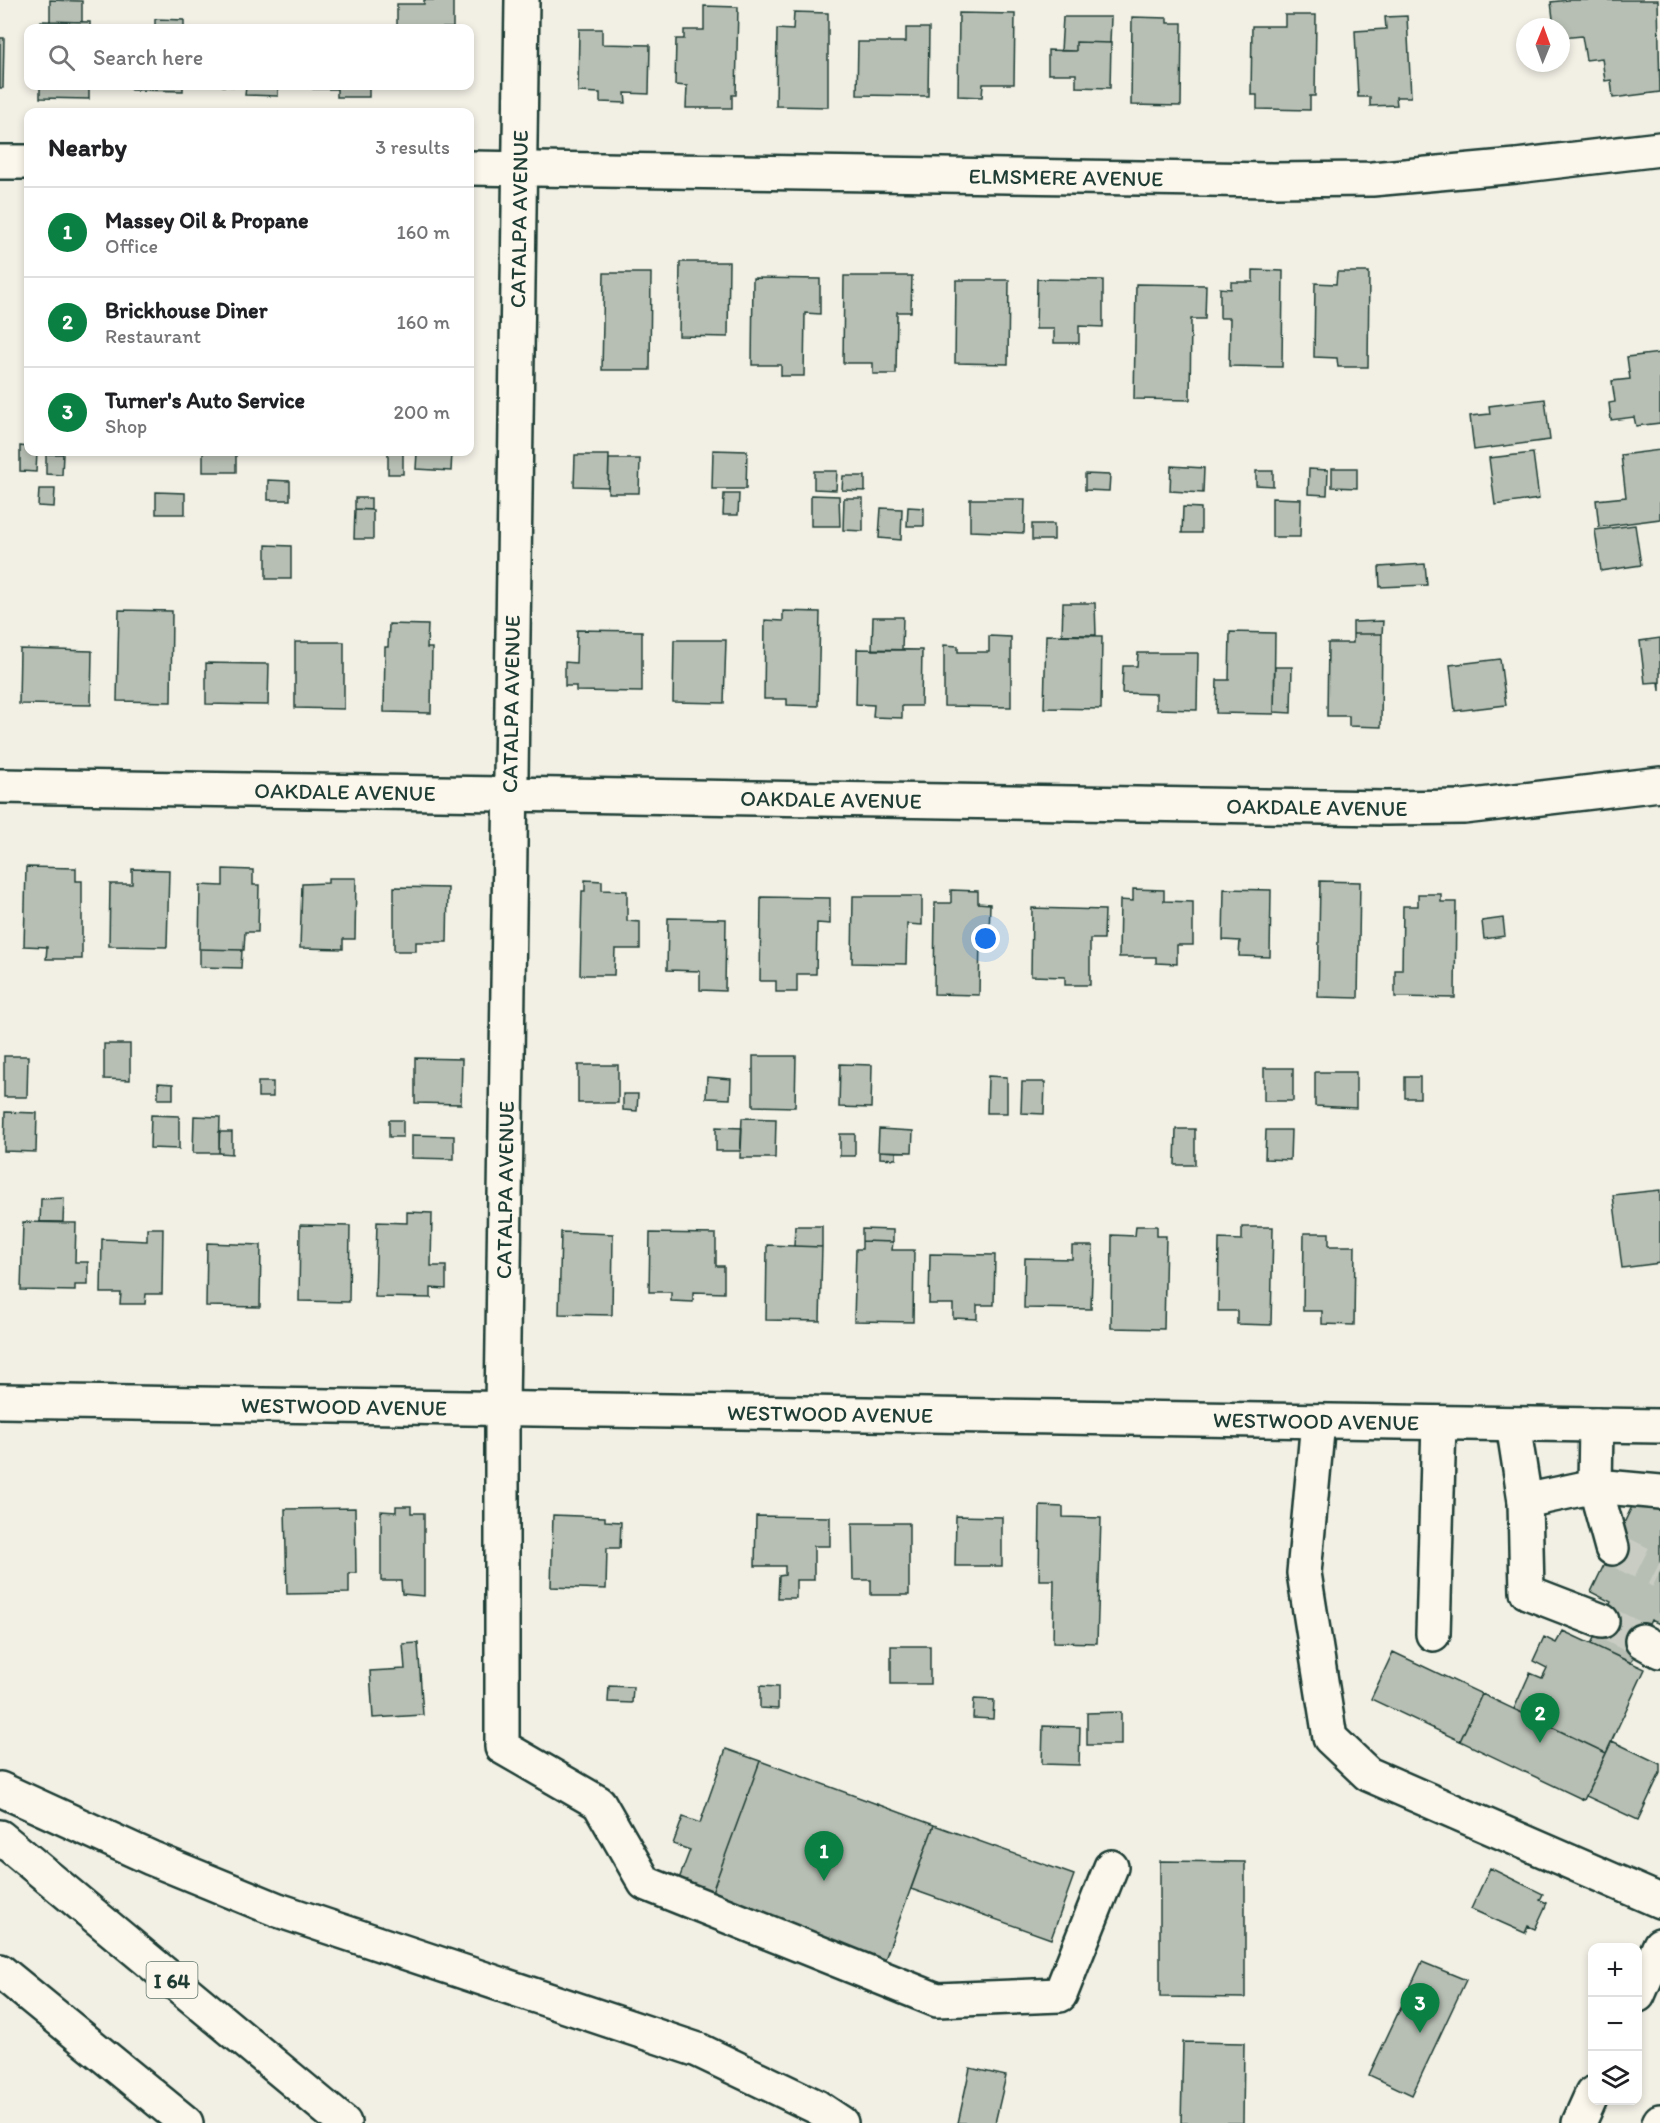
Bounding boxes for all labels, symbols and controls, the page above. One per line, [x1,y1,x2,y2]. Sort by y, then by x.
north arrow [1516,18,1570,72]
search box [24,24,474,90]
icon: search [45,41,78,74]
text: Search here [93,44,203,71]
street label: CATALPA AVENUE [504,130,534,308]
text: Nearby [48,131,127,163]
text: 3 results [375,135,450,159]
street label: ELMSMERE AVENUE [968,162,1164,192]
text: Massey Oil & Propane [105,207,309,234]
text: 1 [63,220,72,244]
text: 160 m [397,220,450,244]
text: Office [105,234,158,258]
text: Brickhouse Diner [105,297,267,324]
text: 2 [62,310,73,334]
text: 160 m [397,310,450,334]
text: Restaurant [105,324,201,348]
text: Turner's Auto Service [105,387,305,414]
text: 3 [62,400,73,424]
text: 200 m [394,400,450,424]
text: Shop [105,414,147,438]
street label: CATALPA AVENUE [496,615,526,793]
street label: OAKDALE AVENUE [254,777,436,806]
street label: OAKDALE AVENUE [740,784,922,814]
street label: OAKDALE AVENUE [1226,792,1408,822]
your location [971,924,1000,953]
street label: CATALPA AVENUE [490,1101,520,1279]
street label: WESTWOOD AVENUE [241,1391,447,1421]
street label: WESTWOOD AVENUE [727,1398,933,1429]
street label: WESTWOOD AVENUE [1213,1406,1419,1436]
pin: 2 [1520,1694,1560,1743]
pin: 1 [804,1832,844,1881]
map controls [1588,1943,1642,2105]
button: + [1588,1943,1642,1997]
road number: I 64 [146,1962,198,1998]
pin: 3 [1400,1984,1440,2033]
button: − [1588,1997,1642,2051]
button: layers [1588,2051,1642,2105]

